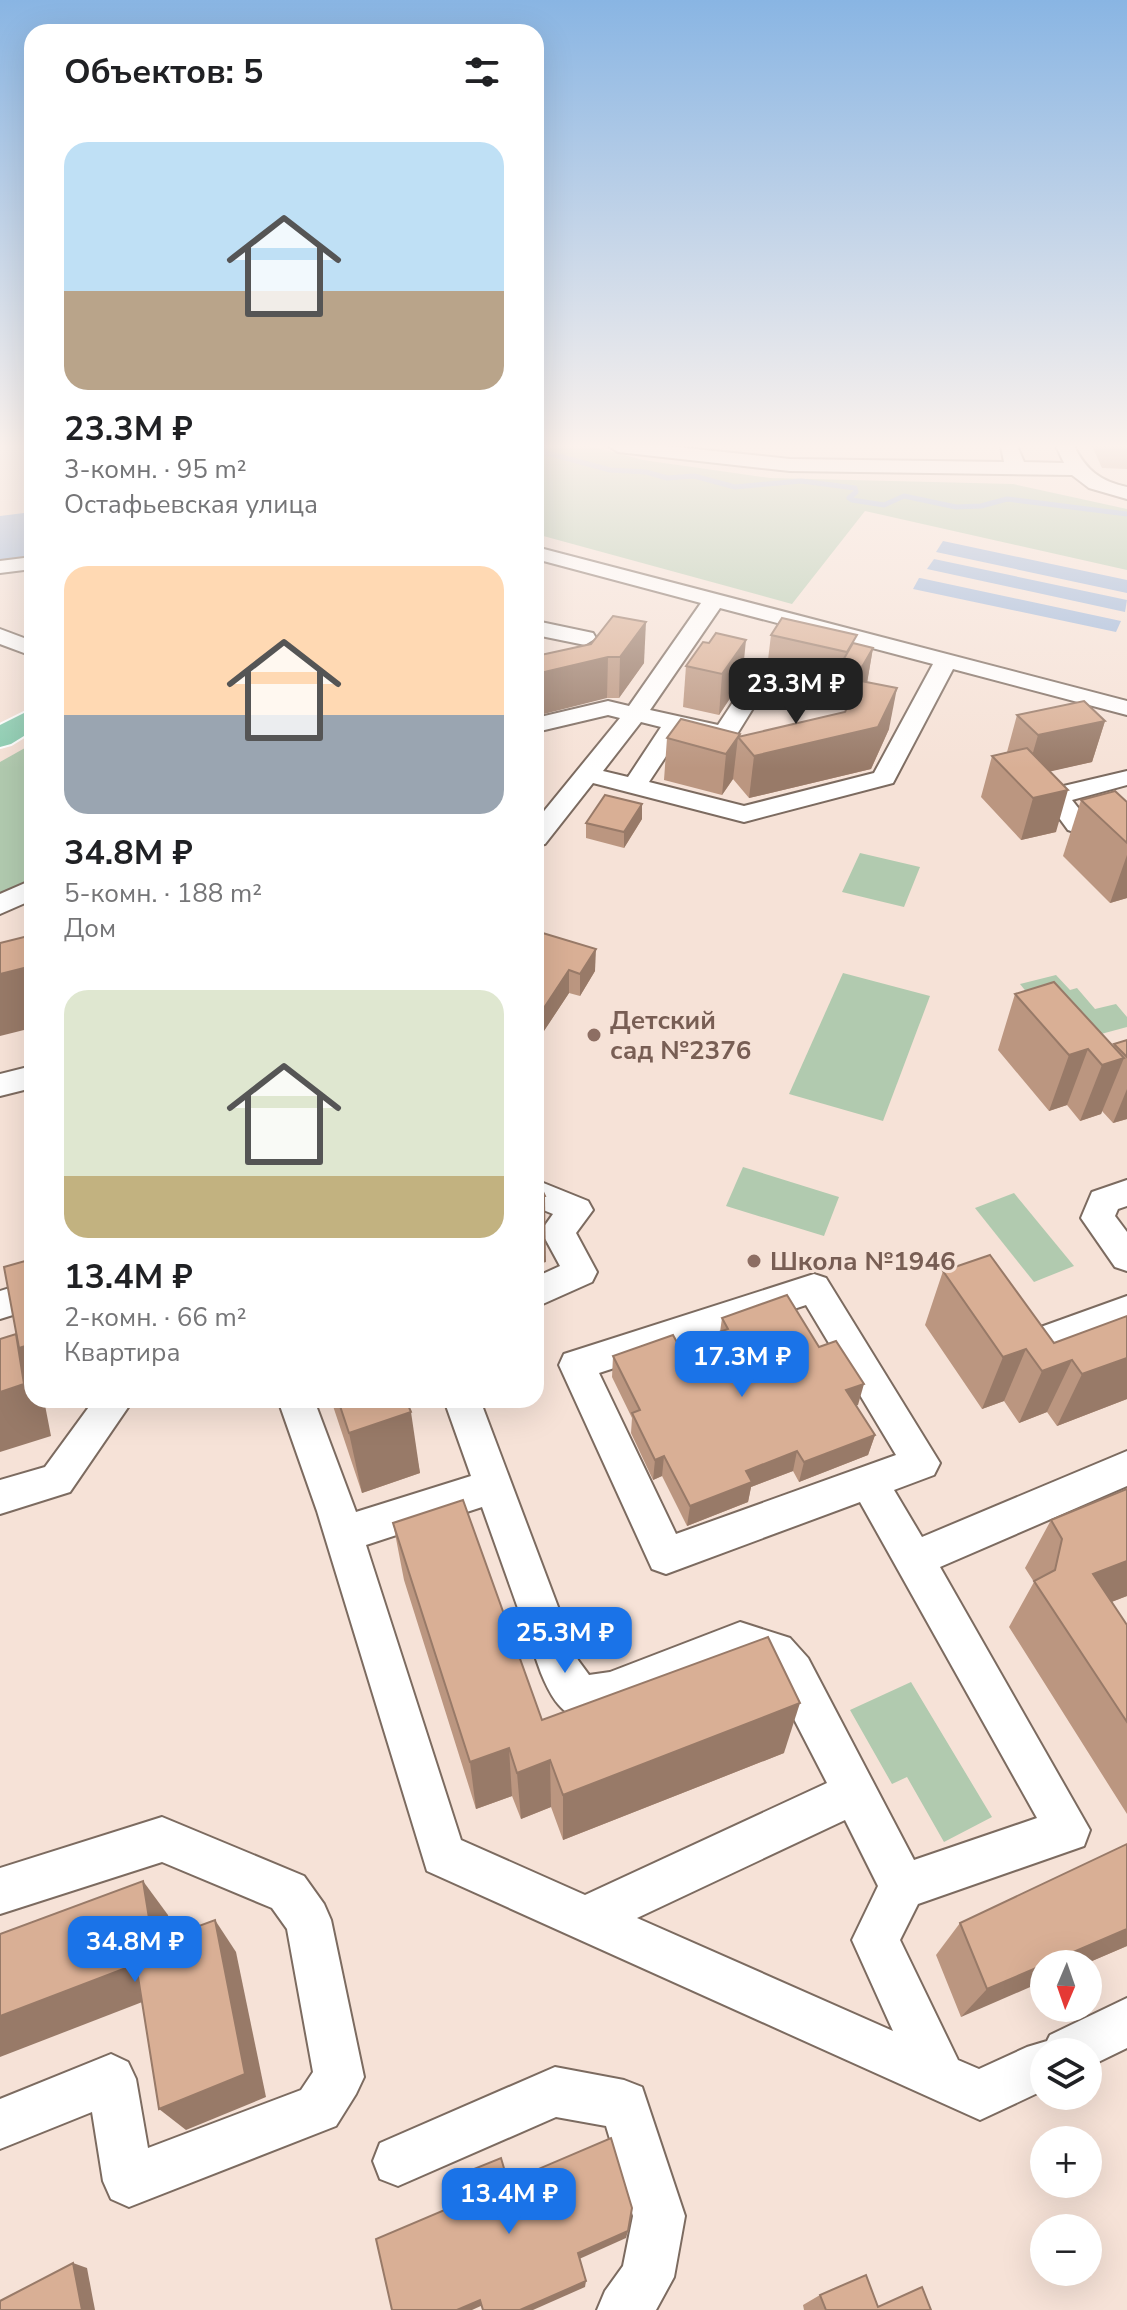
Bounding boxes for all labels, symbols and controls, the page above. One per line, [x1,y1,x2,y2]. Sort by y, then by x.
text: Объектов: 5 [64,49,263,95]
icon: filters [460,50,504,94]
icon: home [212,194,356,338]
text: 23.3M ₽ [64,406,193,452]
text: 3-комн. · 95 m² [64,452,247,487]
text: Остафьевская улица [64,487,318,522]
icon: home [212,618,356,762]
pin: 23.3M ₽ [722,658,870,726]
text: 23.3M ₽ [747,666,845,701]
text: 34.8M ₽ [64,830,193,876]
text: 5-комн. · 188 m² [64,876,262,911]
text: Дом [64,911,116,946]
place label: Детский сад №2376 [610,1003,751,1068]
marker: Детский сад №2376 [585,1026,603,1044]
icon: home [212,1042,356,1186]
place label: Школа №1946 [770,1244,956,1279]
marker: Школа №1946 [745,1252,763,1270]
text: 13.4M ₽ [64,1254,193,1300]
text: 2-комн. · 66 m² [64,1300,247,1335]
pin: 17.3M ₽ [668,1331,816,1399]
text: Квартира [64,1335,180,1370]
text: 17.3M ₽ [693,1339,791,1374]
pin: 25.3M ₽ [491,1607,639,1675]
text: 25.3M ₽ [516,1615,614,1650]
pin: 34.8M ₽ [61,1916,209,1984]
text: 34.8M ₽ [86,1924,184,1959]
north arrow [1030,1950,1102,2022]
map controls [1030,1950,1102,2286]
button: layers [1030,2038,1102,2110]
button: + [1030,2126,1102,2198]
pin: 13.4M ₽ [435,2168,583,2236]
text: 13.4M ₽ [460,2176,558,2211]
button: − [1030,2214,1102,2286]

